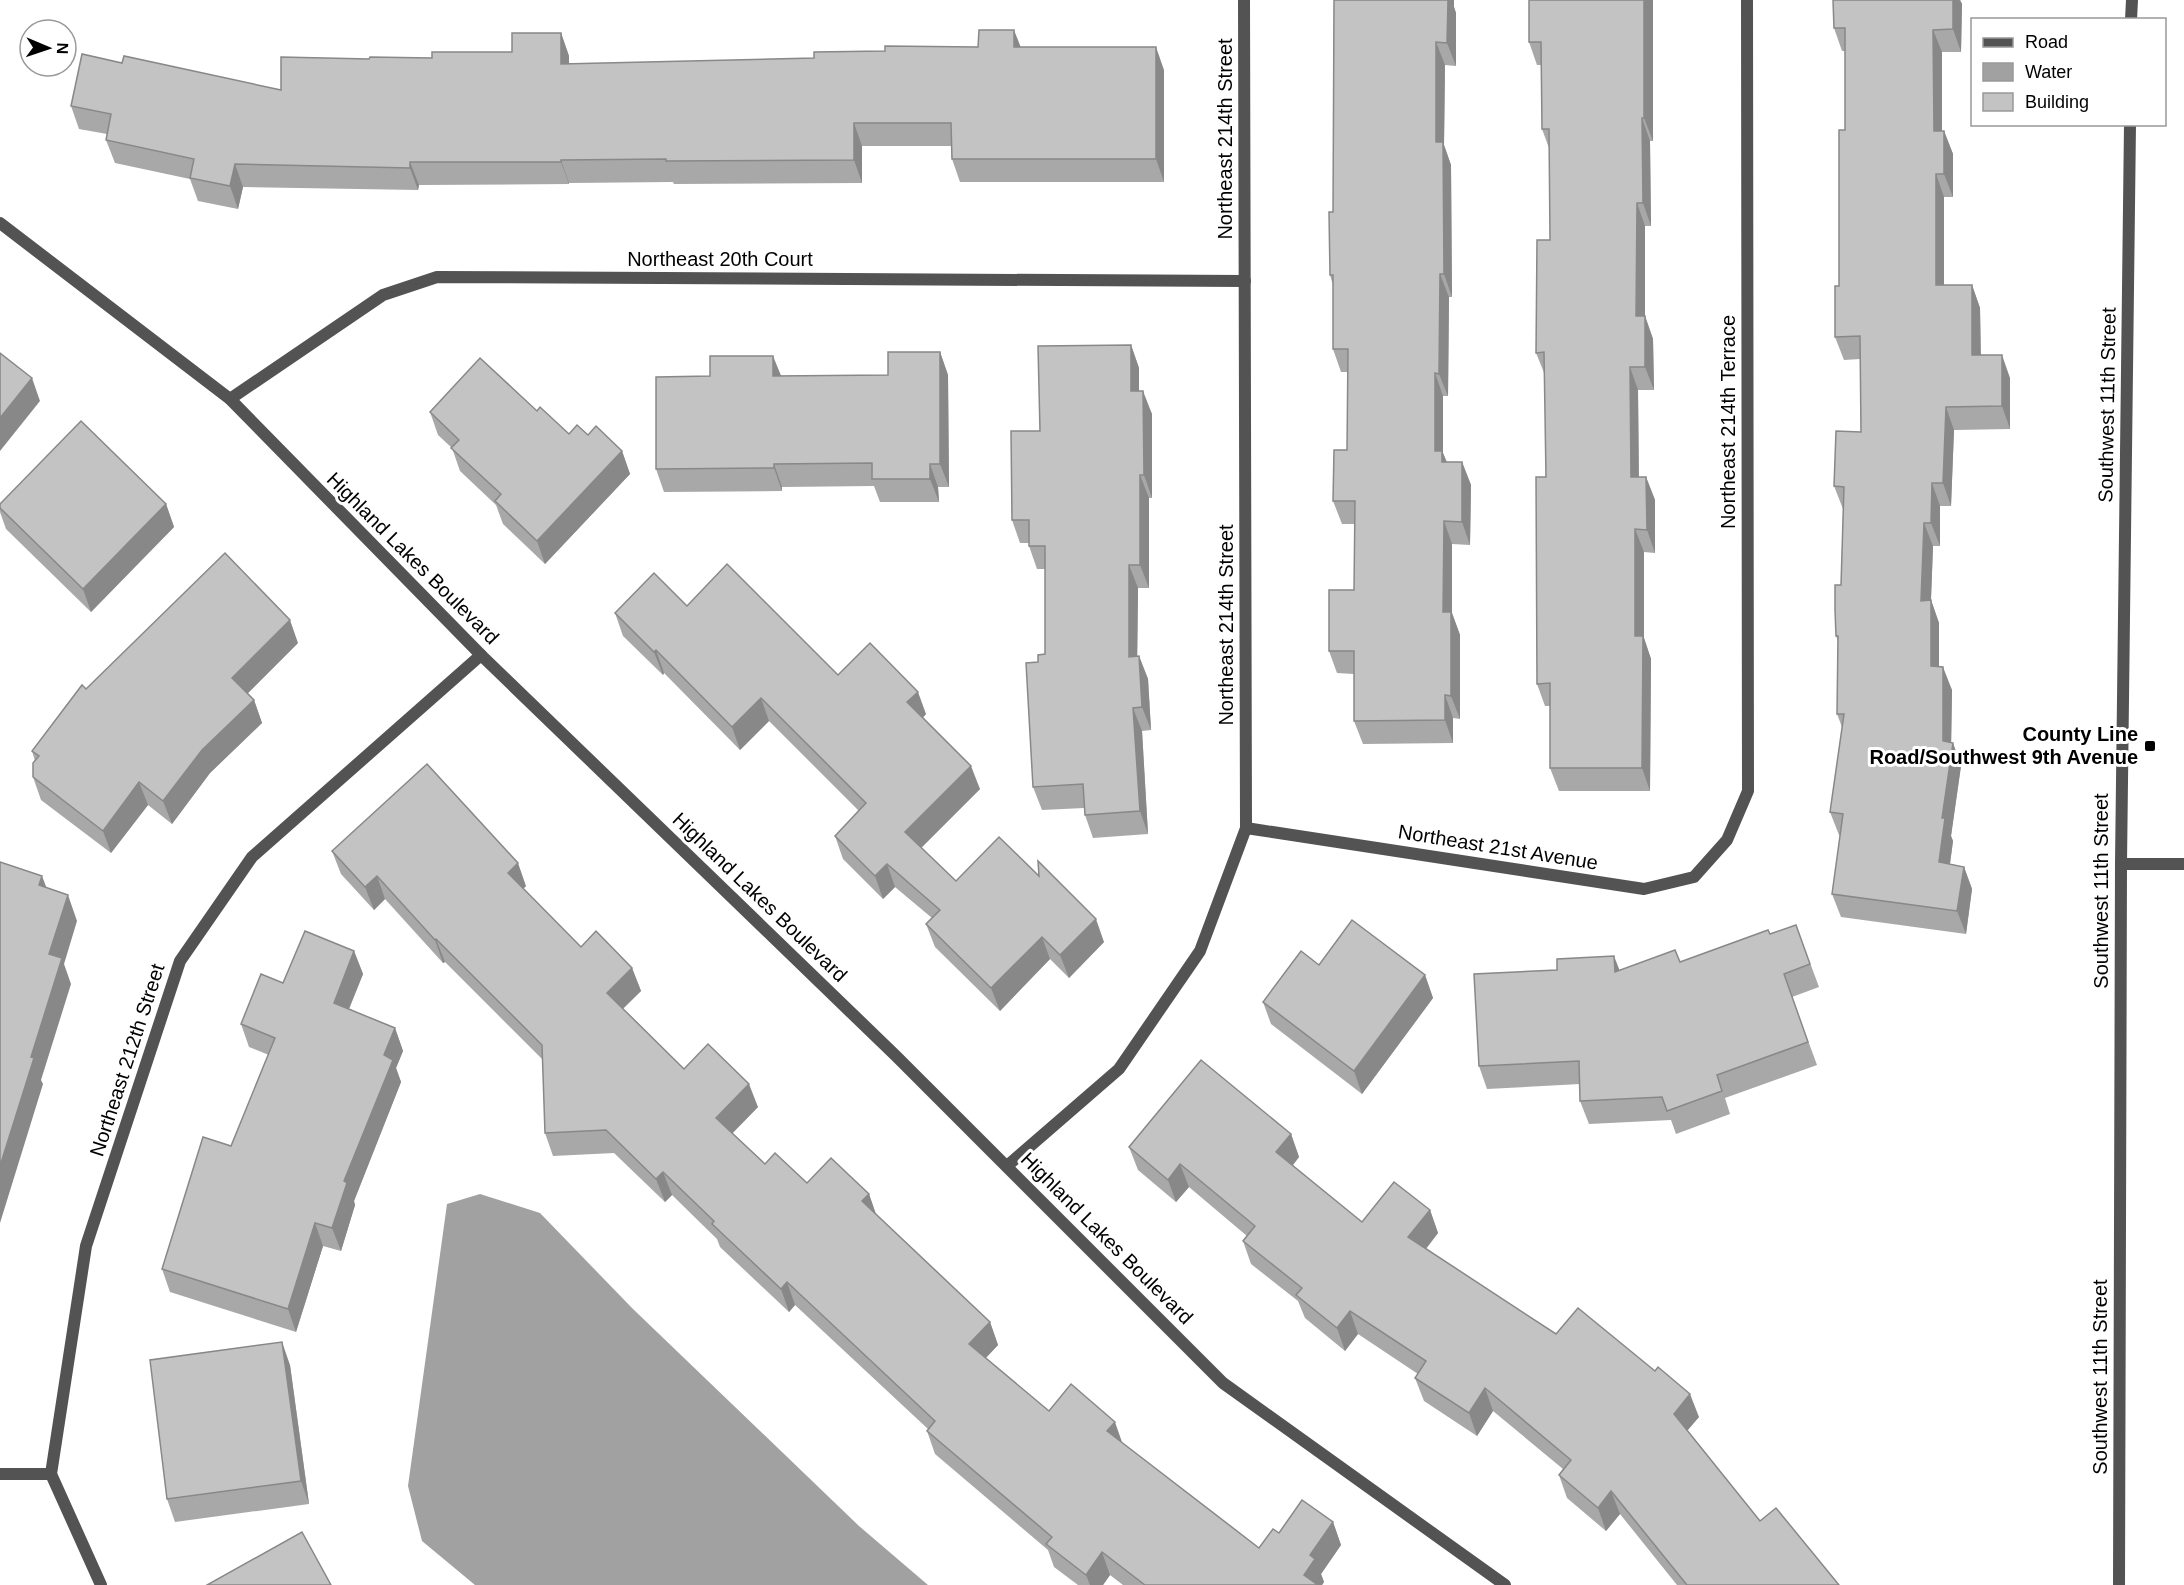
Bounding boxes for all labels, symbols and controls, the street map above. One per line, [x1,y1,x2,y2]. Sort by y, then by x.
north arrow [18,18,78,78]
legend [1971,18,2166,126]
text: Road [2025,32,2068,52]
street label: Northeast 214th Street [1214,38,1236,240]
text: N [54,42,71,55]
text: Water [2025,62,2072,82]
text: Building [2025,92,2089,112]
street label: Northeast 20th Court [627,248,813,270]
street label: Southwest 11th Street [2094,307,2120,503]
street label: Northeast 214th Terrace [1717,315,1739,529]
street label: Highland Lakes Boulevard [323,468,503,648]
street label: Northeast 214th Street [1215,524,1237,726]
place label: County Line Road/Southwest 9th Avenue [1869,723,2138,768]
marker: County Line Road/Southwest 9th Avenue [2143,739,2157,753]
street label: Southwest 11th Street [2090,793,2112,989]
street label: Highland Lakes Boulevard [668,808,852,986]
street label: Northeast 21st Avenue [1397,820,1599,874]
street label: Northeast 212th Street [85,960,169,1159]
street label: Highland Lakes Boulevard [1017,1148,1197,1328]
street label: Southwest 11th Street [2089,1279,2111,1475]

